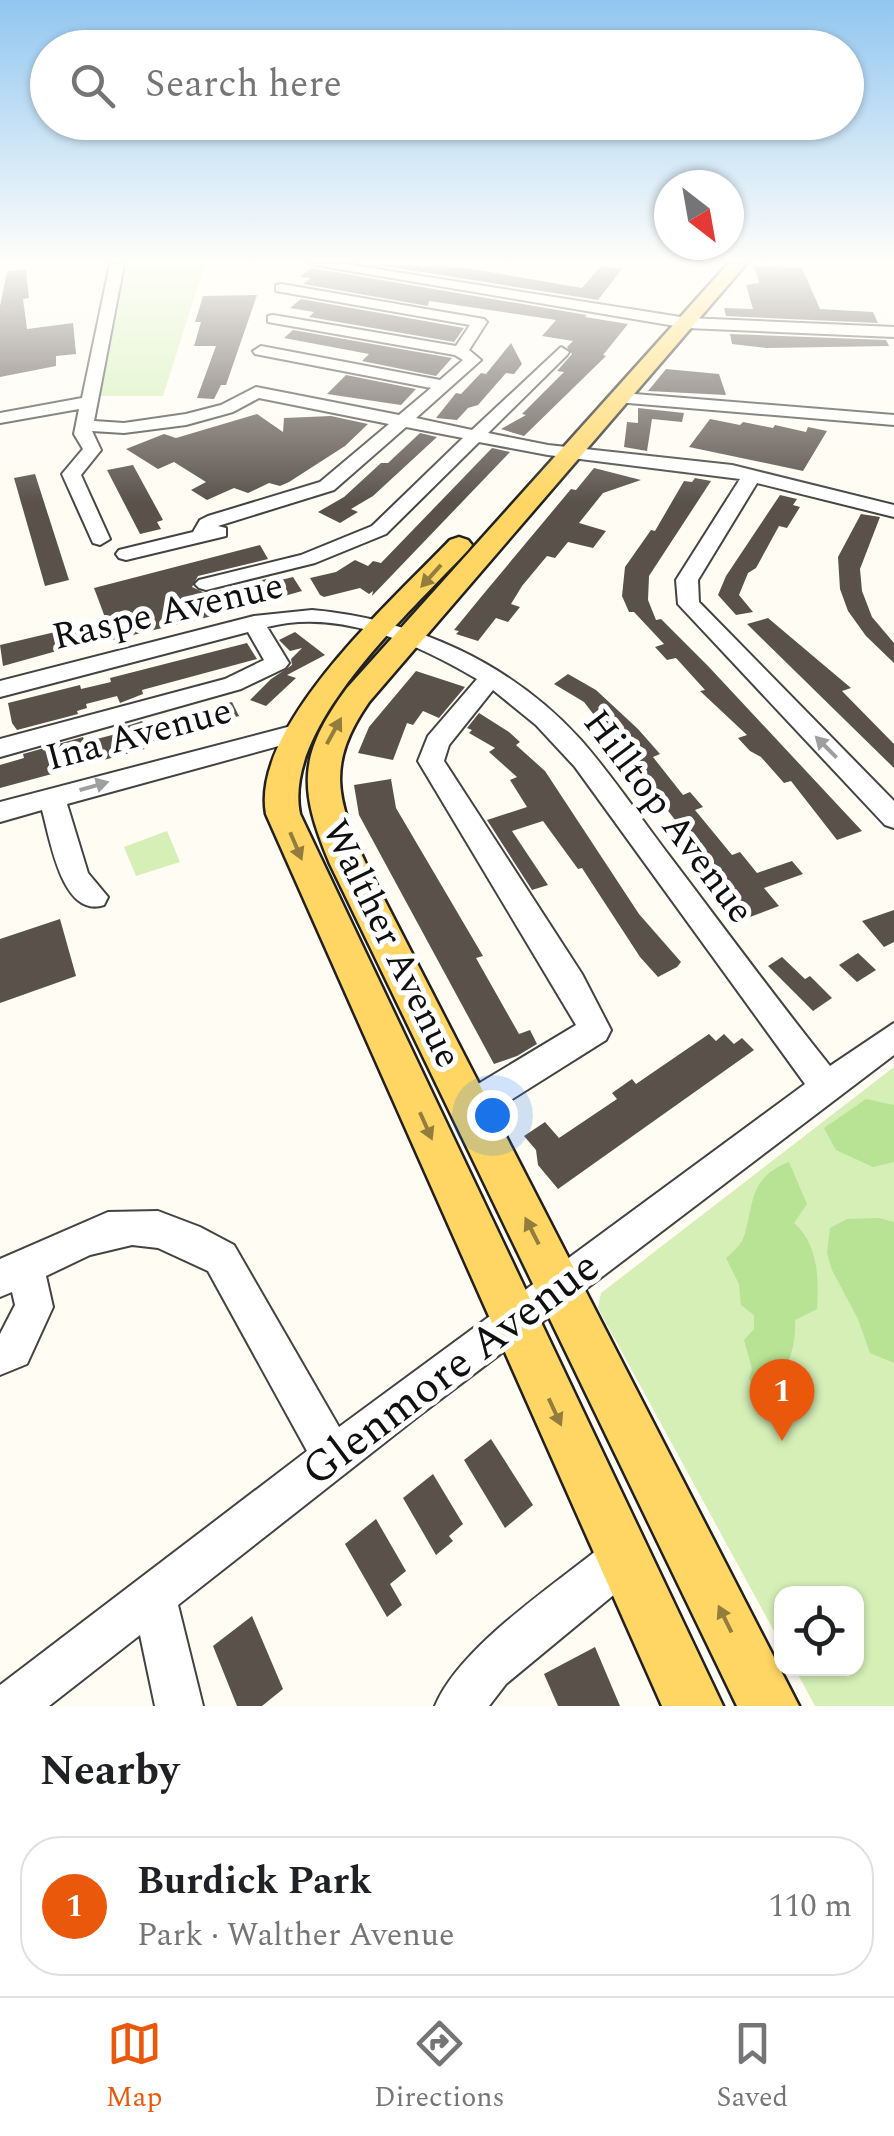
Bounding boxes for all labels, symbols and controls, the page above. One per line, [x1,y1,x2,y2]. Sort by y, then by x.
search box [30,30,864,140]
text: Search here [145,56,342,114]
icon: search [65,58,120,113]
north arrow [654,170,744,260]
street label: Raspe Avenue [47,557,289,667]
one-way arrow [421,563,443,588]
street label: Ina Avenue [40,682,238,788]
street label: Hilltop Avenue [568,698,768,936]
one-way arrow [324,717,342,745]
one-way arrow [815,736,839,760]
one-way arrow [79,778,110,793]
street label: Walther Avenue [306,810,476,1078]
one-way arrow [288,831,304,861]
your location [467,1090,518,1141]
one-way arrow [418,1111,434,1141]
one-way arrow [524,1217,541,1246]
street label: Glenmore Avenue [287,1234,615,1504]
pin: 1 [750,1358,814,1441]
one-way arrow [547,1397,564,1426]
map controls [774,1586,864,1676]
button: locate [774,1586,864,1676]
one-way arrow [717,1604,734,1633]
text: Nearby [40,1740,179,1803]
text: Burdick Park [137,1853,372,1911]
text: 1 [66,1882,83,1931]
text: 110 m [768,1882,852,1931]
text: Park · Walther Avenue [137,1911,454,1960]
tab: Map [106,2016,162,2119]
tab: Directions [374,2016,505,2119]
tab: Saved [716,2016,788,2119]

